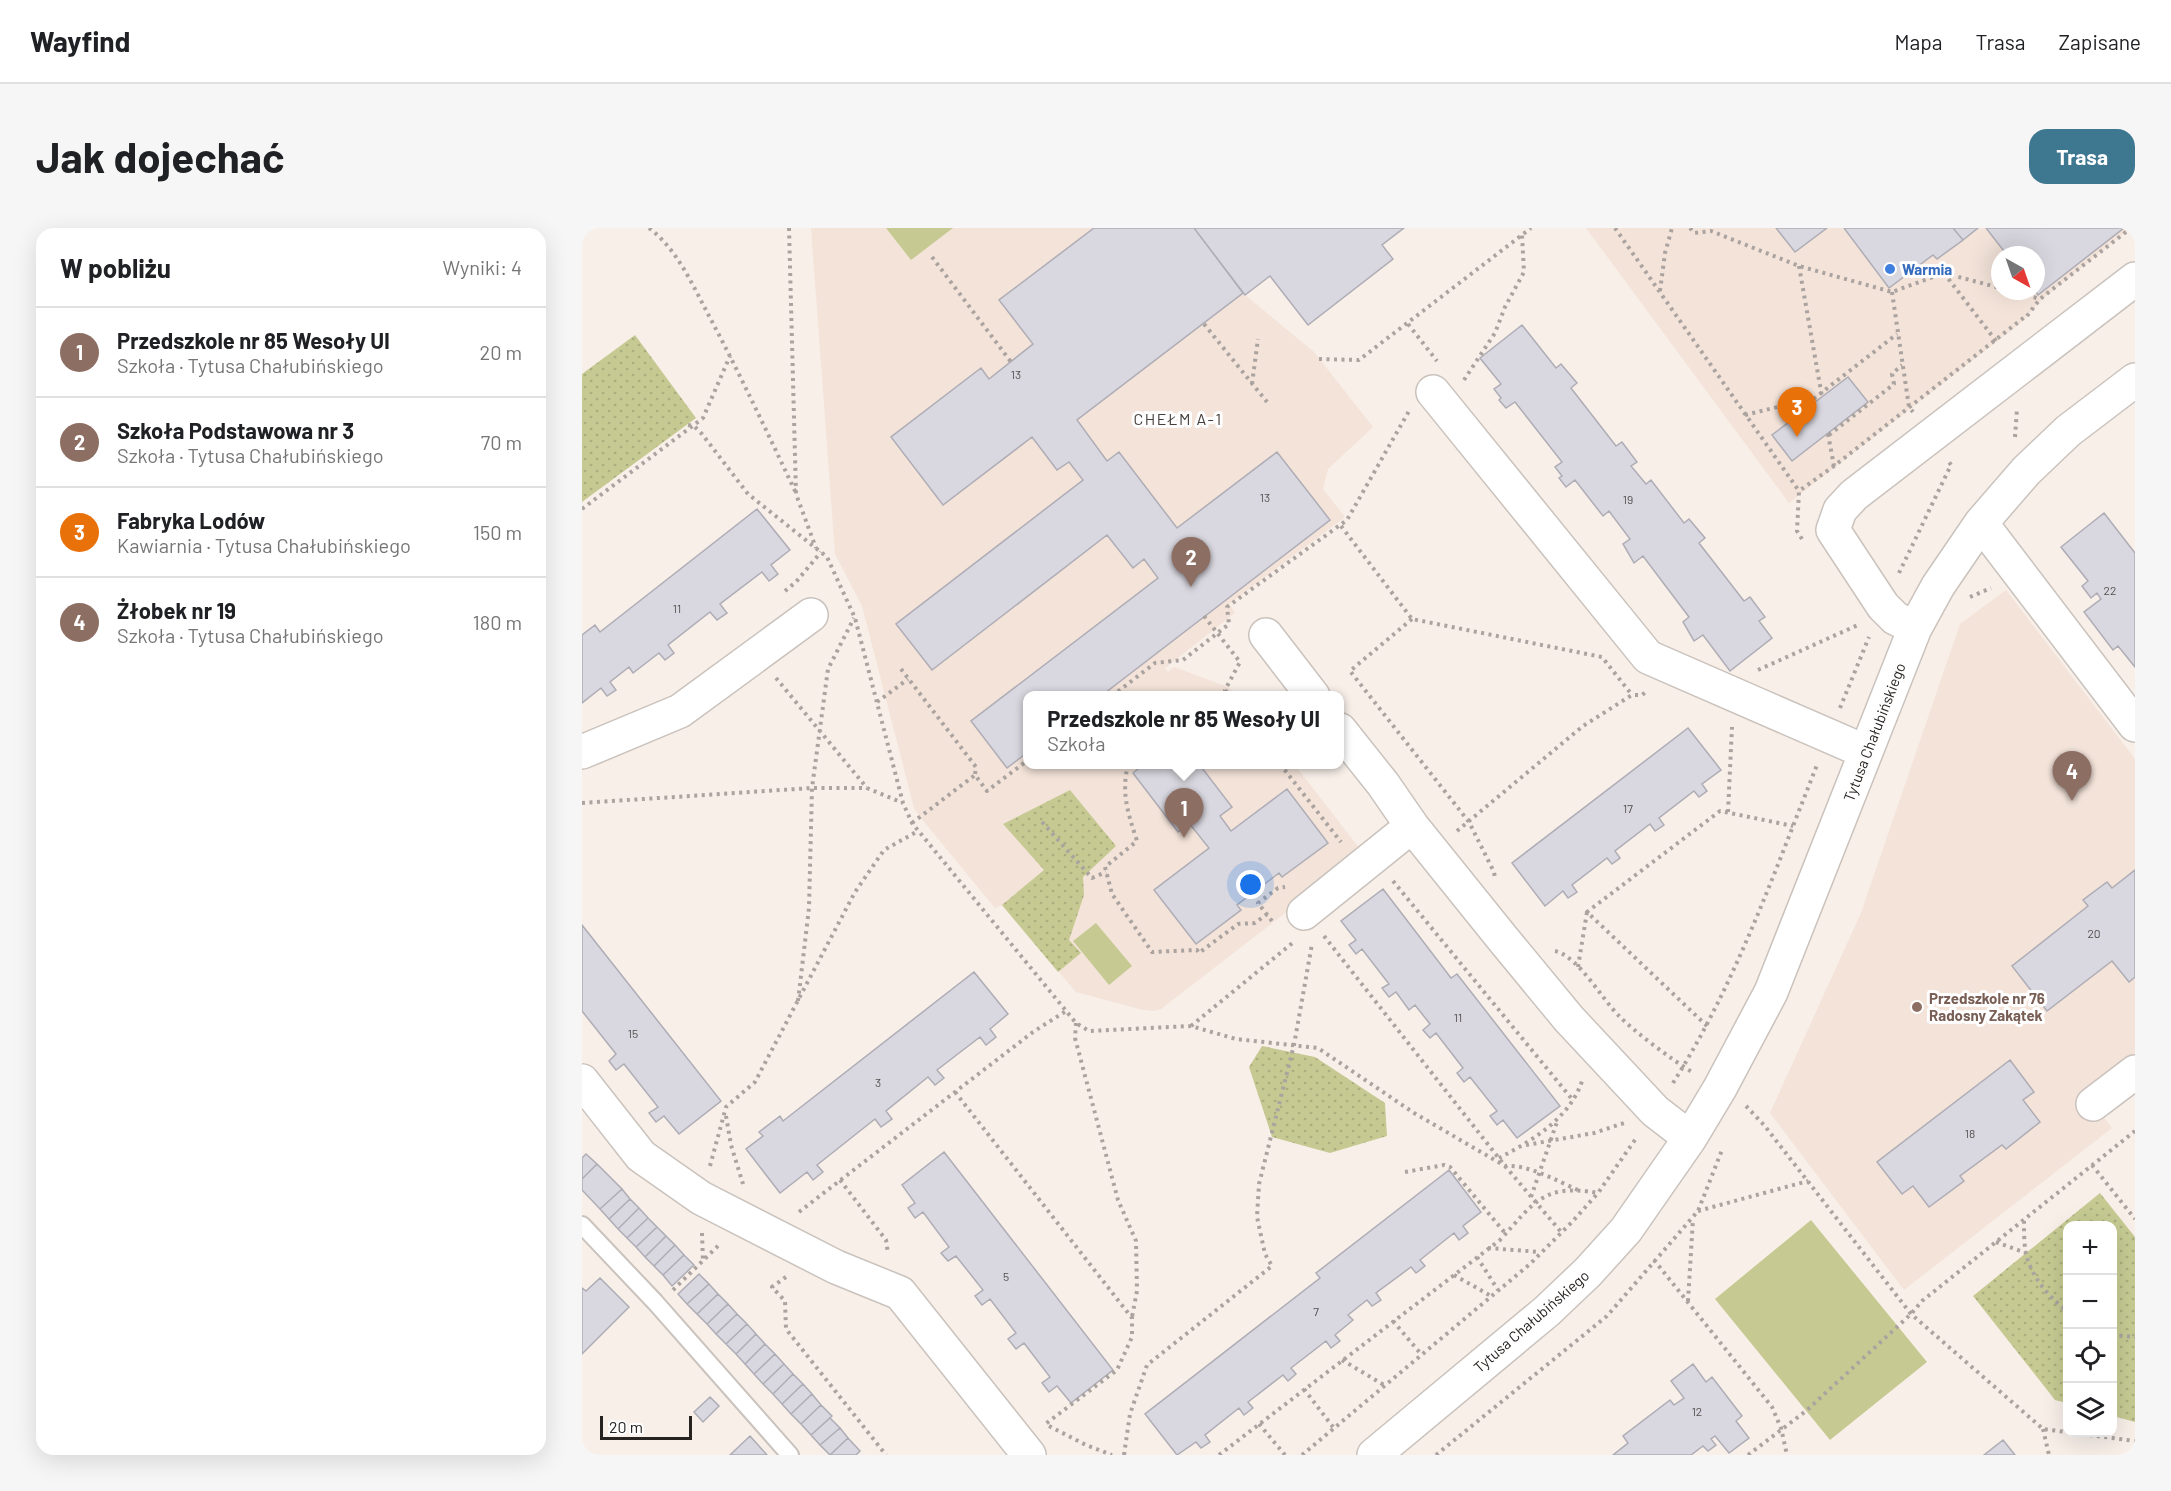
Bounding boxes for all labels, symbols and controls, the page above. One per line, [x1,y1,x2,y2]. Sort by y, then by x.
text: Wayfind [30,24,130,58]
text: Mapa [1895,29,1943,54]
text: Trasa [1976,29,2026,54]
text: Zapisane [2059,29,2141,54]
button: Trasa [2029,129,2135,184]
text: Jak dojechać [36,131,284,181]
north arrow [1991,246,2045,300]
text: W pobliżu [60,252,171,283]
text: Wyniki: 4 [443,255,522,279]
place label: Warmia [1902,260,1952,278]
marker: Warmia [1883,262,1897,276]
text: Przedszkole nr 85 Wesoły Ul [117,327,390,353]
text: 1 [76,340,83,364]
text: 20 m [479,340,522,364]
text: Szkoła · Tytusa Chałubińskiego [117,353,384,377]
house number: 13 [1011,367,1021,381]
pin: 3 [1778,388,1816,437]
district label: CHEŁM A-1 [1134,409,1223,428]
text: Szkoła Podstawowa nr 3 [117,417,354,443]
text: 2 [74,430,85,454]
text: 70 m [481,430,522,454]
text: Szkoła · Tytusa Chałubińskiego [117,443,384,467]
house number: 13 [1260,490,1270,504]
house number: 19 [1623,492,1633,506]
text: Fabryka Lodów [117,507,265,533]
text: 3 [74,520,85,544]
text: 150 m [473,520,522,544]
text: Kawiarnia · Tytusa Chałubińskiego [117,533,411,557]
pin: 2 [1172,538,1210,587]
house number: 22 [2104,583,2116,597]
text: Żłobek nr 19 [117,597,236,623]
house number: 11 [673,601,681,615]
text: 4 [73,610,86,634]
text: 180 m [473,610,522,634]
text: Szkoła · Tytusa Chałubińskiego [117,623,384,647]
street label: Tytusa Chałubińskiego [1839,660,1909,804]
popup [1023,691,1344,769]
text: Przedszkole nr 85 Wesoły Ul [1047,705,1320,731]
text: Szkoła [1047,731,1105,755]
pin: 4 [2052,752,2092,801]
pin: 1 [1164,788,1204,838]
house number: 17 [1623,801,1633,815]
your location [1236,870,1265,899]
house number: 20 [2087,926,2101,940]
place label: Przedszkole nr 76 Radosny Zakątek [1929,989,2045,1024]
marker: Przedszkole nr 76 Radosny Zakątek [1910,1000,1924,1014]
house number: 11 [1454,1010,1462,1024]
house number: 15 [628,1026,638,1040]
house number: 3 [875,1075,881,1089]
house number: 18 [1965,1126,1975,1140]
map controls [2063,1221,2117,1437]
button: + [2063,1221,2117,1275]
street label: Tytusa Chałubińskiego [1470,1266,1592,1376]
house number: 5 [1003,1269,1009,1283]
button: − [2063,1275,2117,1329]
house number: 7 [1313,1304,1319,1318]
button: locate [2063,1329,2117,1383]
button: layers [2063,1383,2117,1437]
house number: 12 [1692,1404,1702,1418]
scale bar [600,1413,692,1440]
text: 20 m [609,1417,643,1436]

